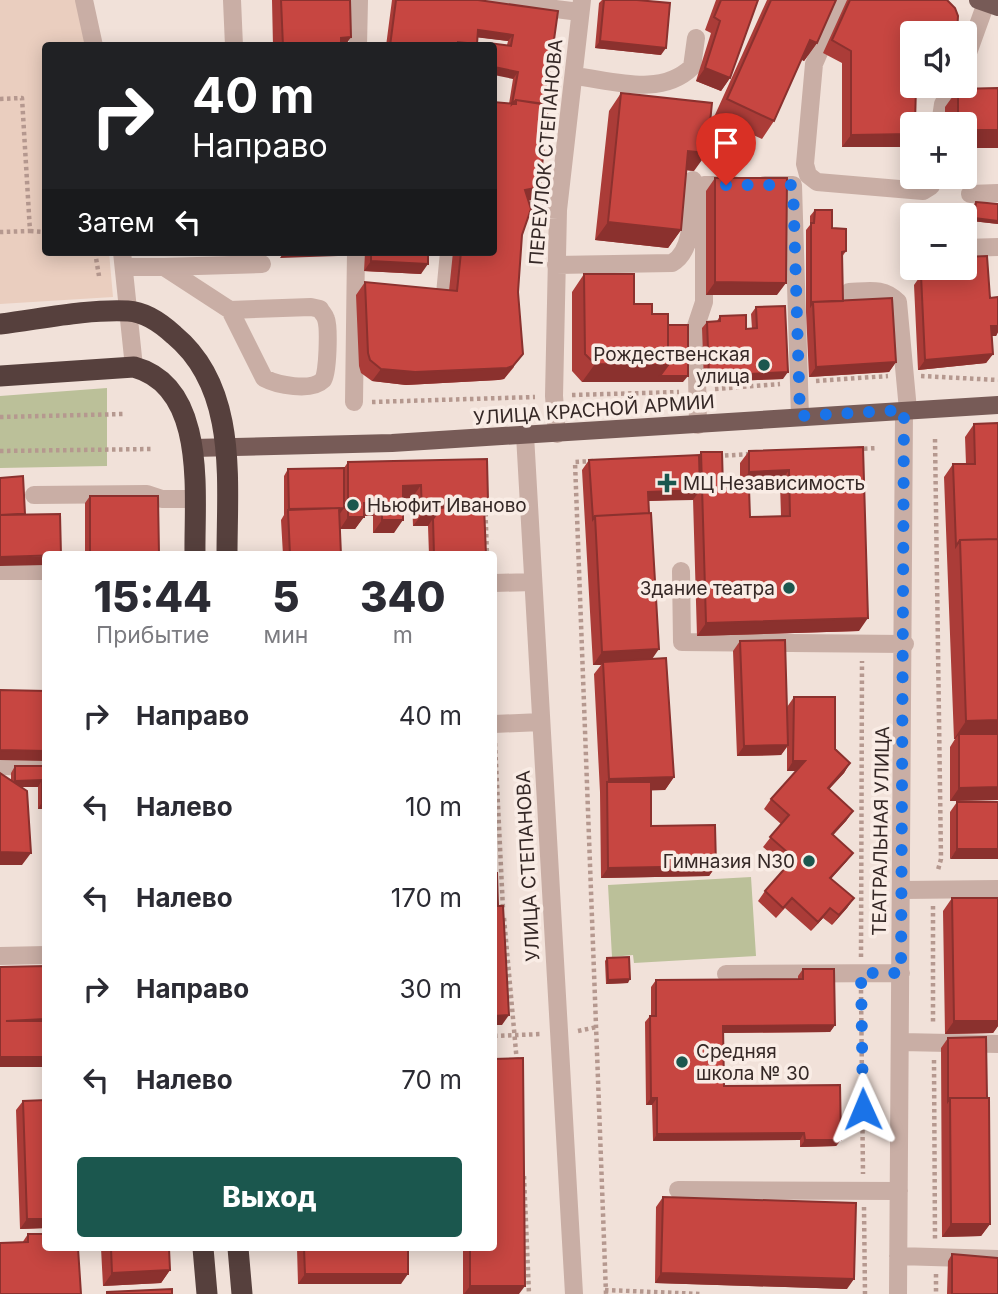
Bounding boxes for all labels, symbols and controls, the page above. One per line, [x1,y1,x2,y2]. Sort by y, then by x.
map controls [900,21,977,280]
button: sound [900,21,977,98]
street label: ПЕРЕУЛОК СТЕПАНОВА [525,38,567,266]
text: 40 m [192,66,315,125]
icon: right [77,70,168,161]
button: + [900,112,977,189]
pin [696,113,756,185]
icon: arrive [707,124,745,162]
text: Направо [192,126,328,165]
icon: left [169,203,207,241]
button: − [900,203,977,280]
text: Затем [77,207,155,238]
place label: Рождественская улица [593,343,750,388]
marker: Рождественская улица [756,357,772,373]
street label: УЛИЦА КРАСНОЙ АРМИИ [473,389,715,430]
place label: МЦ Независимость [683,472,865,495]
marker: МЦ Независимость [657,473,677,493]
place label: Ньюфит Иваново [367,494,527,517]
marker: Ньюфит Иваново [345,497,361,513]
text: 15:44 [93,571,212,622]
text: 5 [272,571,300,622]
text: 340 [360,571,446,622]
place label: Здание театра [640,577,775,600]
marker: Здание театра [781,580,797,596]
text: Прибытие [96,621,209,649]
text: мин [264,621,308,649]
text: m [393,621,413,649]
icon: right [77,697,115,735]
text: Направо [136,700,249,731]
text: 40 m [399,700,462,731]
street label: ТЕАТРАЛЬНАЯ УЛИЦА [868,726,894,936]
street label: УЛИЦА СТЕПАНОВА [512,770,544,962]
icon: left [77,788,115,826]
text: Налево [136,791,233,822]
text: 10 m [405,791,462,822]
place label: Гимназия N30 [663,850,795,873]
marker: Гимназия N30 [801,853,817,869]
icon: left [77,879,115,917]
text: Налево [136,882,233,913]
text: 170 m [391,882,462,913]
icon: right [77,970,115,1008]
text: Направо [136,973,249,1004]
text: 30 m [399,973,462,1004]
place label: Средняя школа № 30 [696,1040,810,1085]
marker: Средняя школа № 30 [674,1054,690,1070]
icon: left [77,1061,115,1099]
text: Налево [136,1064,233,1095]
text: 70 m [401,1064,462,1095]
position arrow [826,1072,900,1146]
button: Выход [77,1157,462,1237]

